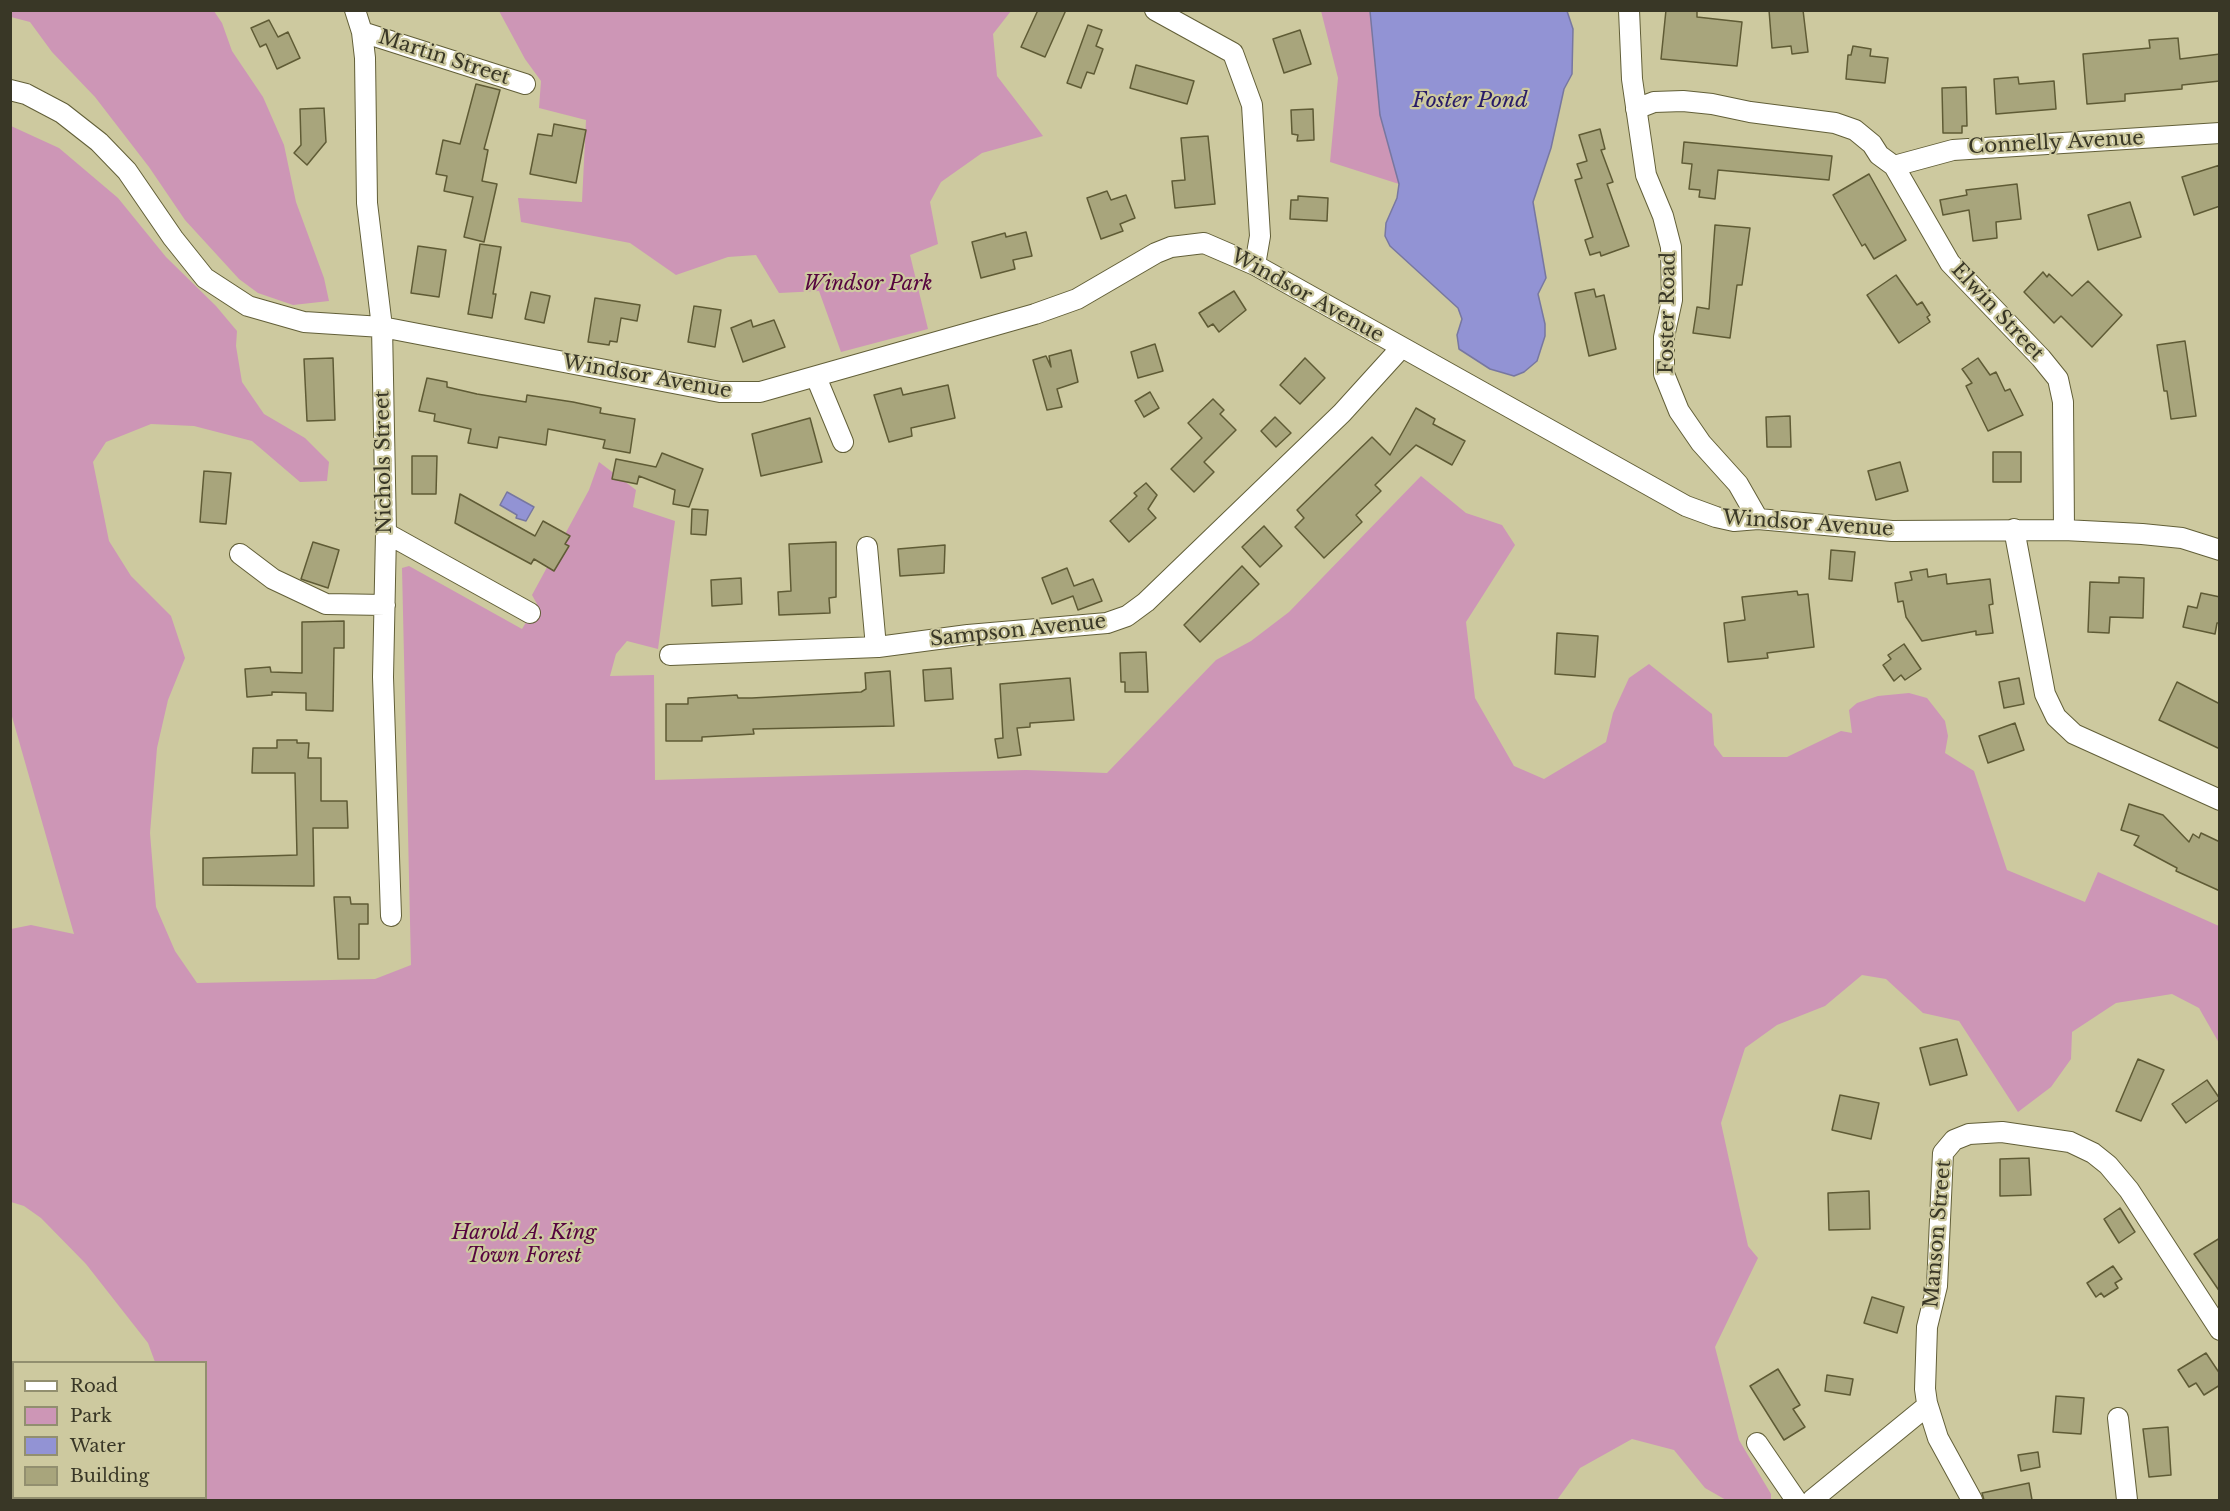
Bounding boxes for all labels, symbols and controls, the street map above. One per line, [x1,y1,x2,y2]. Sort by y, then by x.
street label: Martin Street [375,26,513,90]
water label: Foster Pond [1412,88,1528,114]
street label: Connelly Avenue [1968,126,2144,160]
street label: Windsor Avenue [1226,244,1388,348]
street label: Foster Road [1655,252,1681,374]
street label: Elwin Street [1946,258,2048,366]
park label: Windsor Park [804,272,932,296]
street label: Windsor Avenue [561,350,733,404]
street label: Nichols Street [371,390,397,534]
street label: Windsor Avenue [1722,506,1894,542]
street label: Sampson Avenue [929,610,1107,652]
street label: Manson Street [1920,1159,1956,1309]
park label: Harold A. King Town Forest [452,1221,596,1268]
legend [12,1361,207,1499]
text: Road [70,1375,118,1397]
text: Park [70,1405,112,1427]
text: Water [70,1435,125,1457]
text: Building [70,1465,149,1487]

